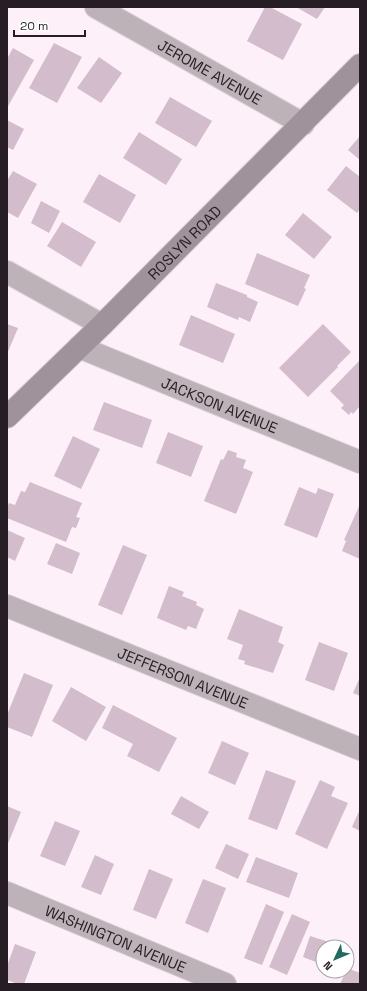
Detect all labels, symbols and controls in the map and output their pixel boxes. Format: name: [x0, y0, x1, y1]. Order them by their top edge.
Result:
scale bar: [14, 12, 85, 38]
text: 20 m: [20, 18, 48, 34]
street label: JEROME AVENUE: [155, 34, 266, 108]
street label: ROSLYN ROAD: [143, 201, 225, 283]
street label: JACKSON AVENUE: [159, 372, 281, 437]
street label: JEFFERSON AVENUE: [115, 642, 251, 712]
street label: WASHINGTON AVENUE: [42, 901, 189, 976]
north arrow: [315, 939, 355, 979]
text: N: [320, 958, 335, 973]

